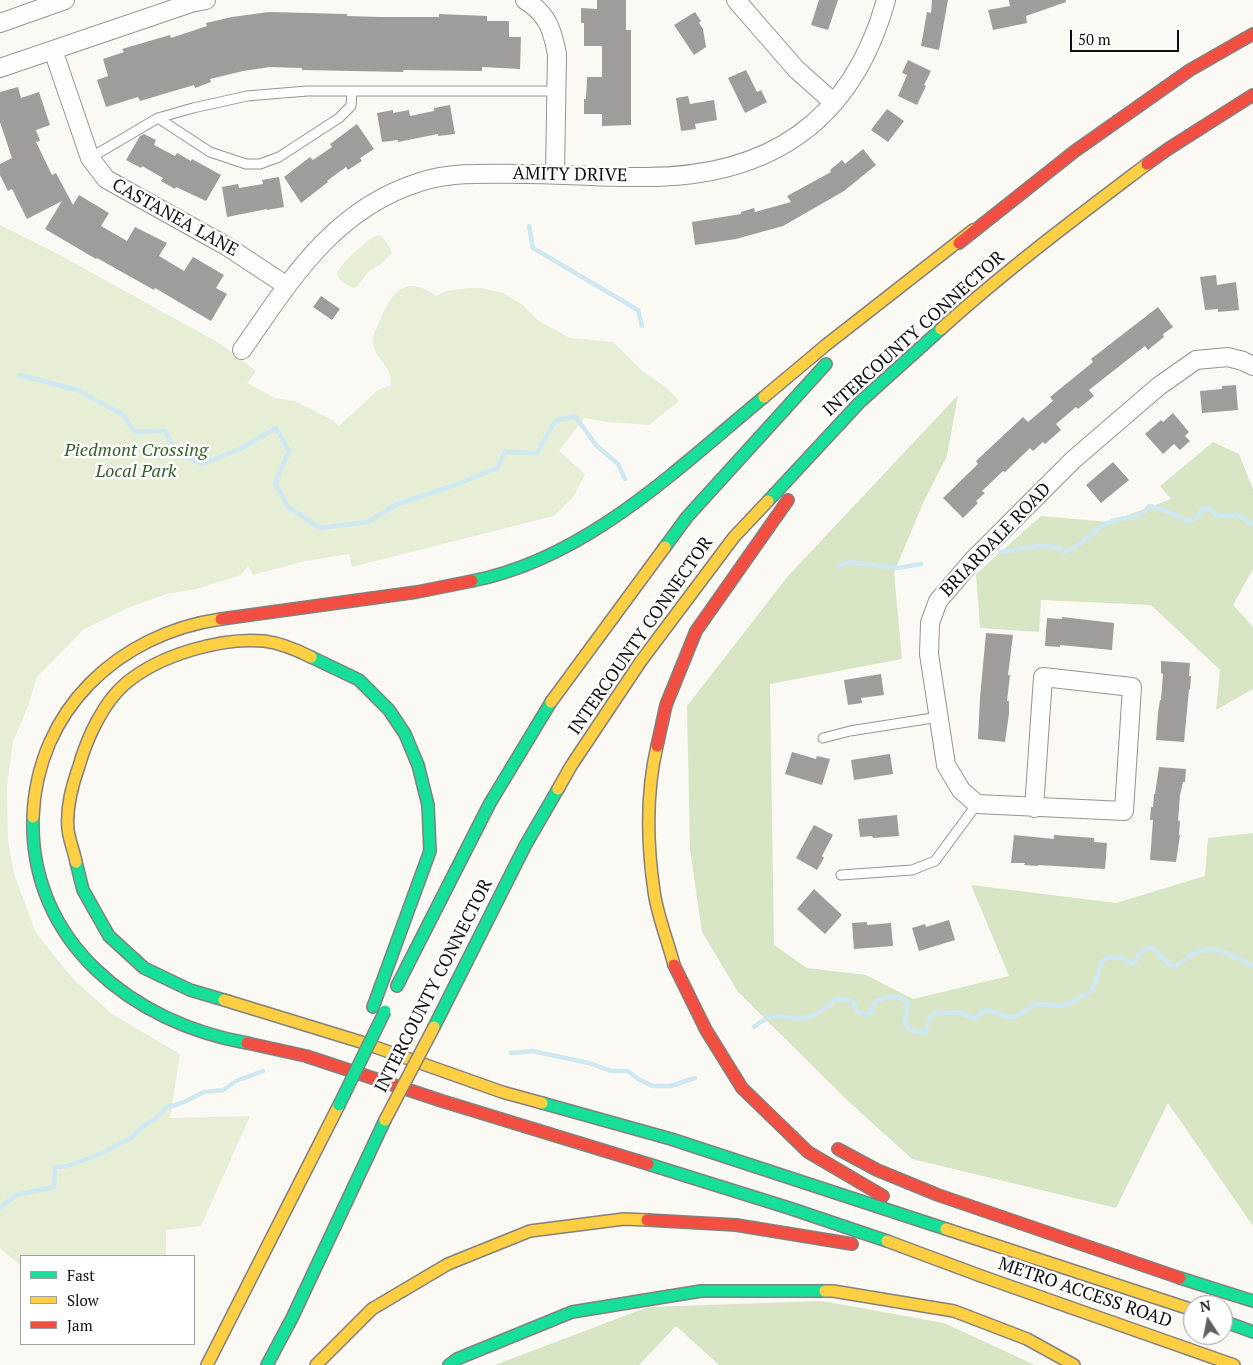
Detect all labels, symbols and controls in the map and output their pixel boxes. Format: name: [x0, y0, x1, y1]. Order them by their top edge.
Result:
scale bar: [1073, 20, 1182, 52]
text: 50 m: [1078, 29, 1111, 49]
street label: AMITY DRIVE: [512, 163, 628, 187]
street label: CASTANEA LANE: [108, 174, 242, 262]
street label: INTERCOUNTY CONNECTOR: [819, 247, 1009, 421]
park label: Piedmont Crossing Local Park: [64, 440, 208, 482]
street label: BRIARDALE ROAD: [936, 479, 1056, 601]
street label: INTERCOUNTY CONNECTOR: [564, 533, 718, 739]
street label: INTERCOUNTY CONNECTOR: [371, 876, 497, 1096]
street label: METRO ACCESS ROAD: [995, 1253, 1175, 1333]
legend: [20, 1255, 195, 1345]
text: Fast: [67, 1265, 95, 1285]
text: Slow: [67, 1290, 99, 1310]
north arrow: [1183, 1295, 1233, 1345]
text: N: [1198, 1295, 1212, 1316]
text: Jam: [67, 1315, 93, 1335]

